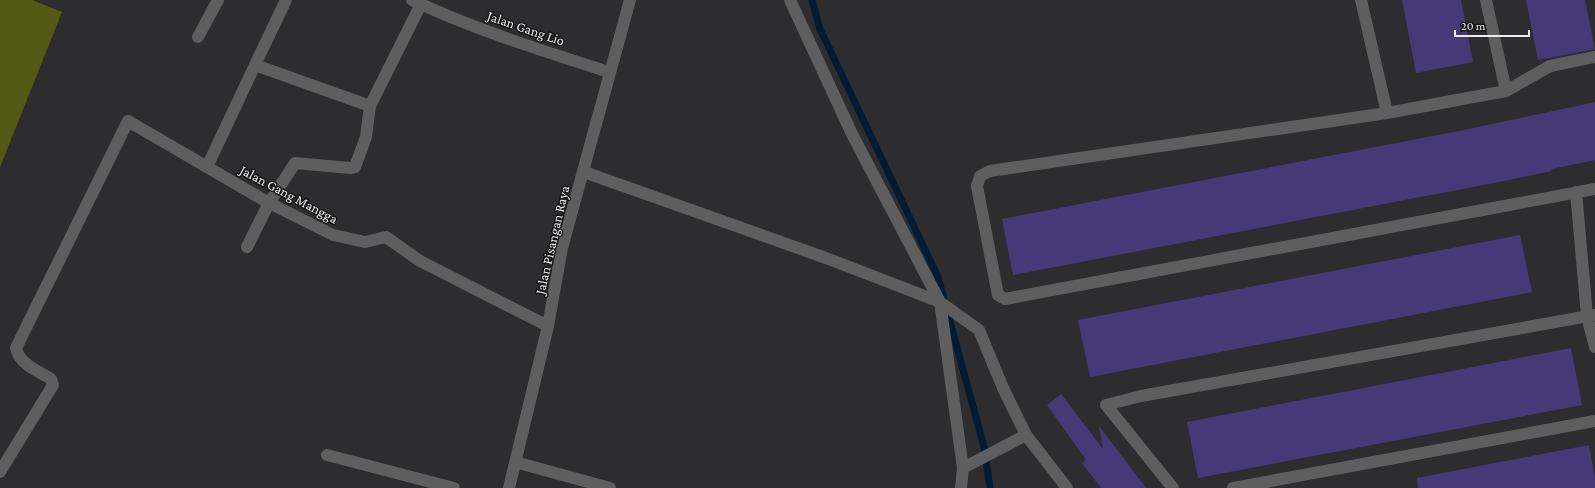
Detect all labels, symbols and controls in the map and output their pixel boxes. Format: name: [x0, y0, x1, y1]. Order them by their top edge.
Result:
street label: Jalan Gang Lio: [483, 7, 567, 49]
scale bar: [1455, 12, 1529, 38]
text: 20 m: [1461, 19, 1486, 33]
street label: Jalan Gang Mangga: [235, 160, 341, 227]
street label: Jalan Pisangan Raya: [531, 183, 572, 298]

